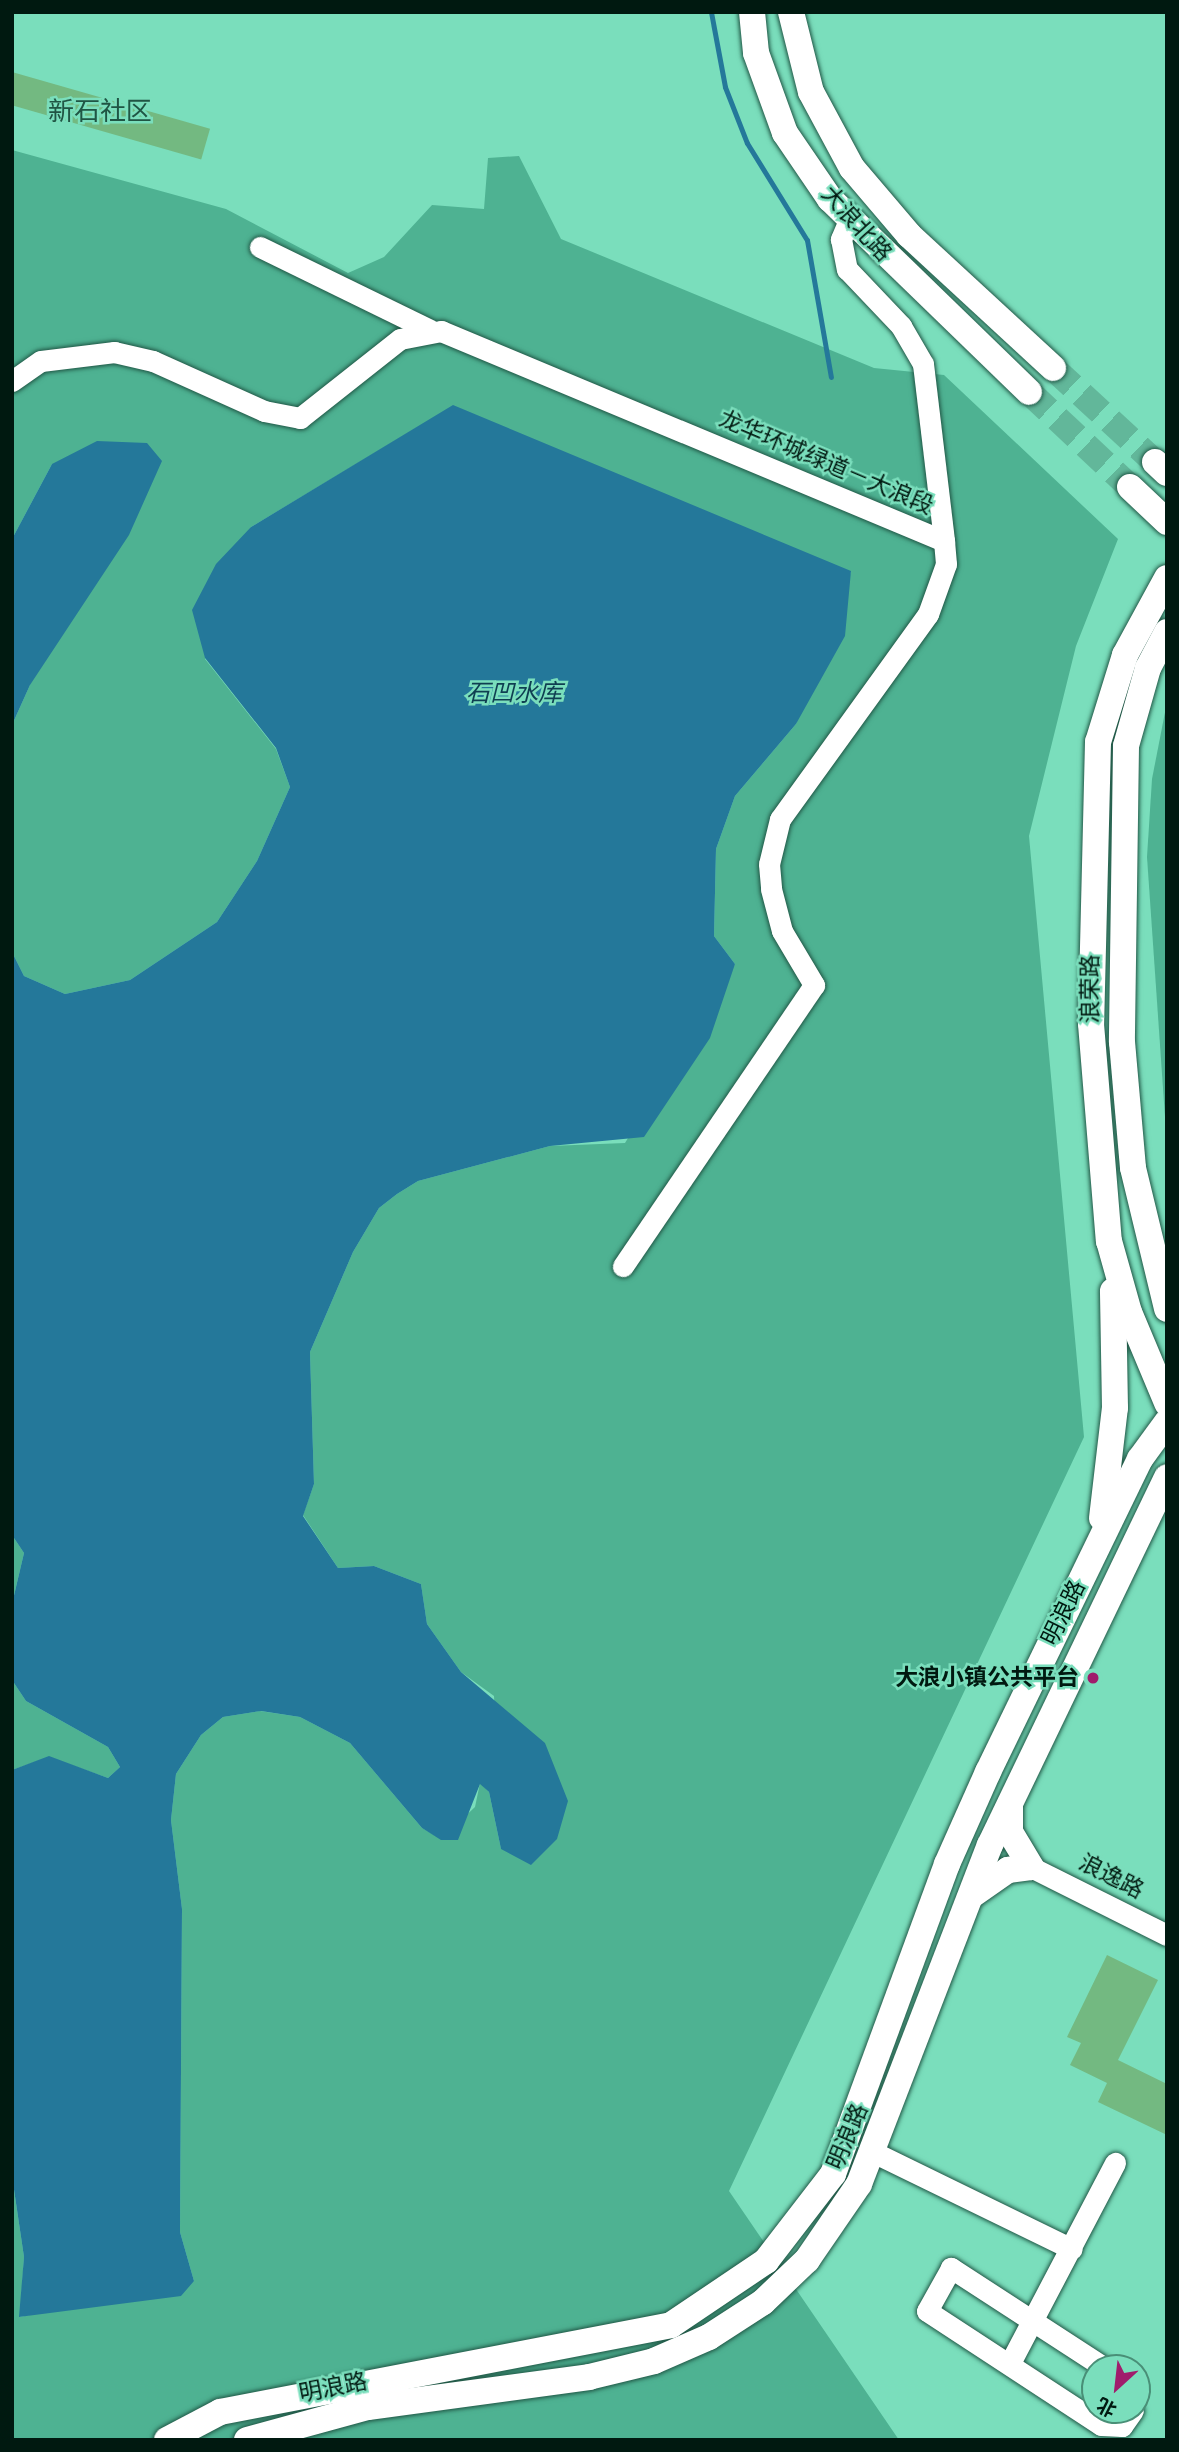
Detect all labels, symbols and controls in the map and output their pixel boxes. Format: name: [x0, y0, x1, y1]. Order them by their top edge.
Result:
district label: 新石社区: [48, 97, 152, 129]
street label: 大浪北路: [815, 181, 897, 267]
street label: 龙华环城绿道－大浪段: [715, 405, 937, 521]
water label: 石凹水库: [466, 680, 562, 708]
street label: 浪荣路: [1077, 955, 1105, 1023]
street label: 明浪路: [1036, 1576, 1092, 1650]
place label: 大浪小镇公共平台: [895, 1664, 1079, 1692]
marker: 大浪小镇公共平台: [1085, 1670, 1101, 1686]
street label: 浪逸路: [1074, 1849, 1148, 1905]
street label: 明浪路: [822, 2100, 874, 2174]
north arrow: [1081, 2354, 1151, 2424]
street label: 明浪路: [297, 2368, 369, 2408]
text: 北: [1093, 2392, 1121, 2421]

